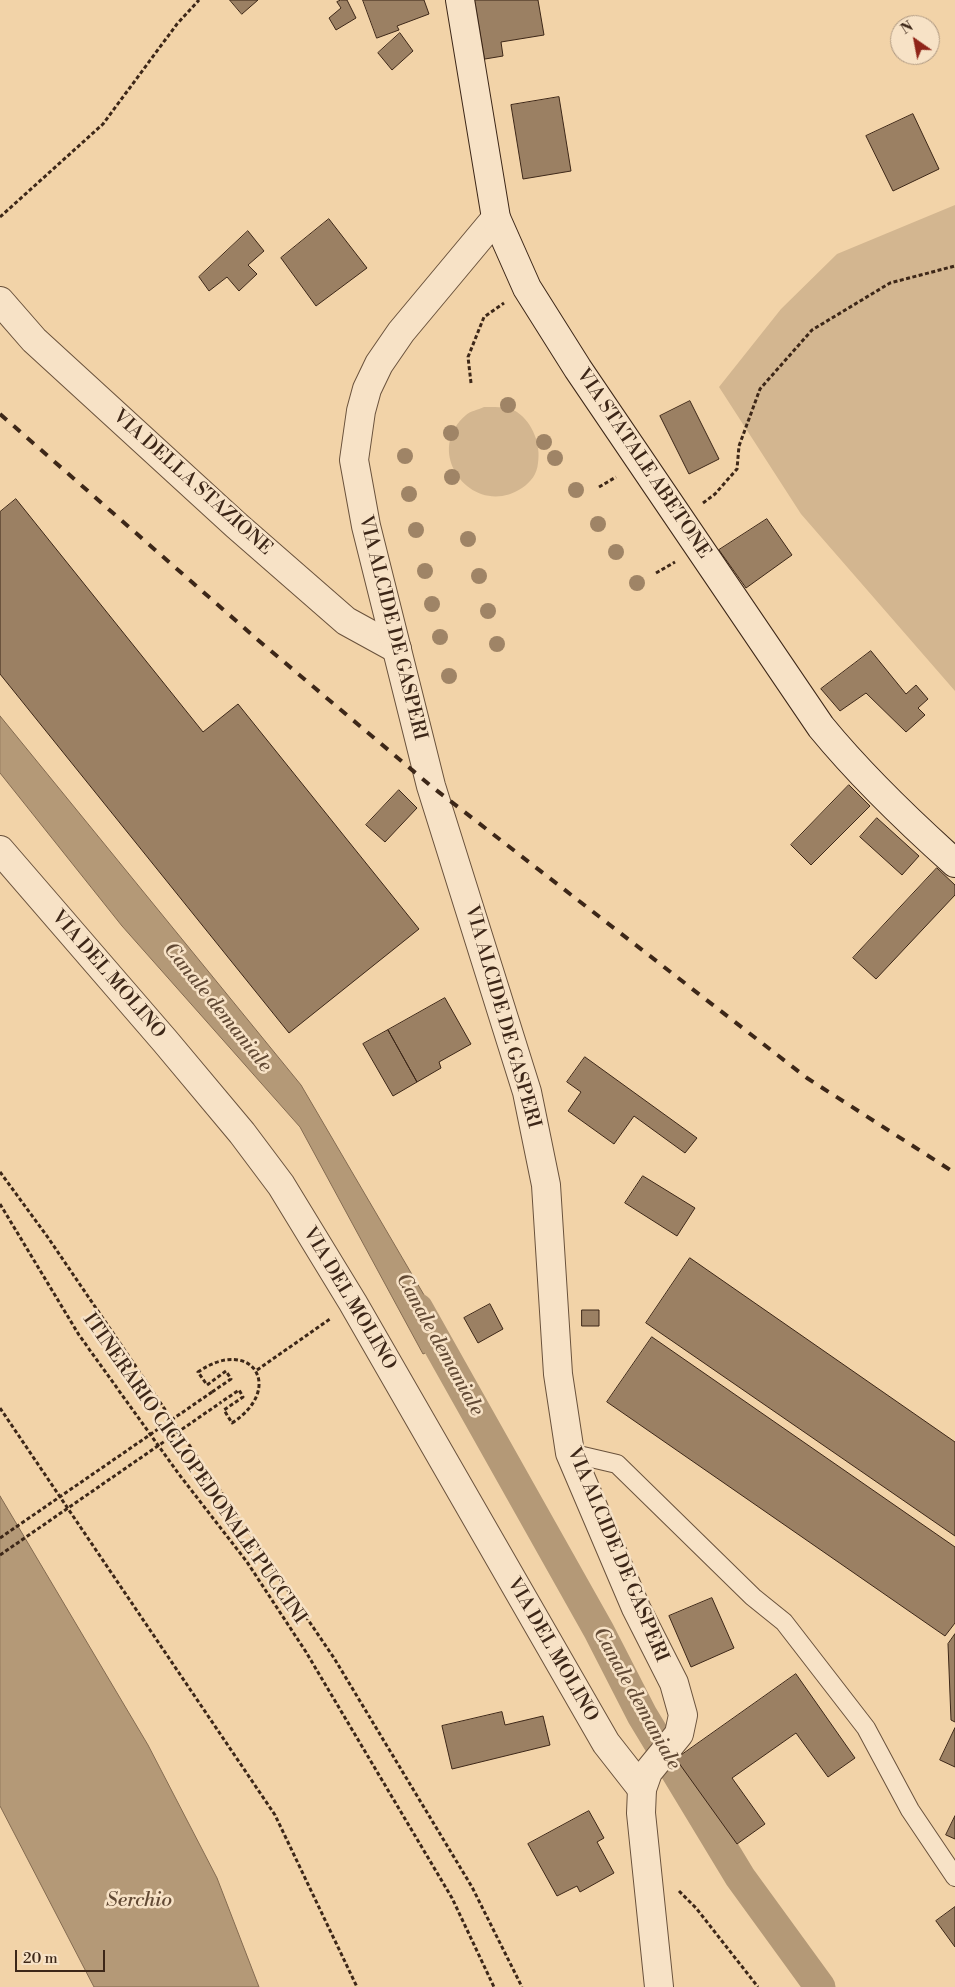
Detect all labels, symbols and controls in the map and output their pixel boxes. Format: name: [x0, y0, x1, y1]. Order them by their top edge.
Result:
north arrow: [890, 15, 940, 65]
text: N: [898, 18, 917, 39]
street label: VIA STATALE ABETONE: [571, 365, 715, 563]
street label: VIA DELLA STAZIONE: [108, 405, 276, 561]
street label: VIA ALCIDE DE GASPERI: [353, 513, 431, 743]
street label: VIA ALCIDE DE GASPERI: [459, 903, 545, 1131]
street label: VIA DEL MOLINO: [46, 906, 170, 1044]
water label: Canale demaniale: [158, 939, 276, 1077]
street label: VIA DEL MOLINO: [297, 1224, 401, 1374]
water label: Canale demaniale: [390, 1270, 488, 1420]
street label: ITINERARIO CICLOPEDONALE PUCCINI: [77, 1309, 311, 1629]
street label: VIA ALCIDE DE GASPERI: [561, 1444, 673, 1666]
street label: VIA DEL MOLINO: [502, 1574, 602, 1726]
water label: Canale demaniale: [587, 1624, 685, 1774]
water label: Serchio: [106, 1889, 172, 1913]
scale bar: [18, 1940, 108, 1972]
text: 20 m: [23, 1949, 58, 1968]

